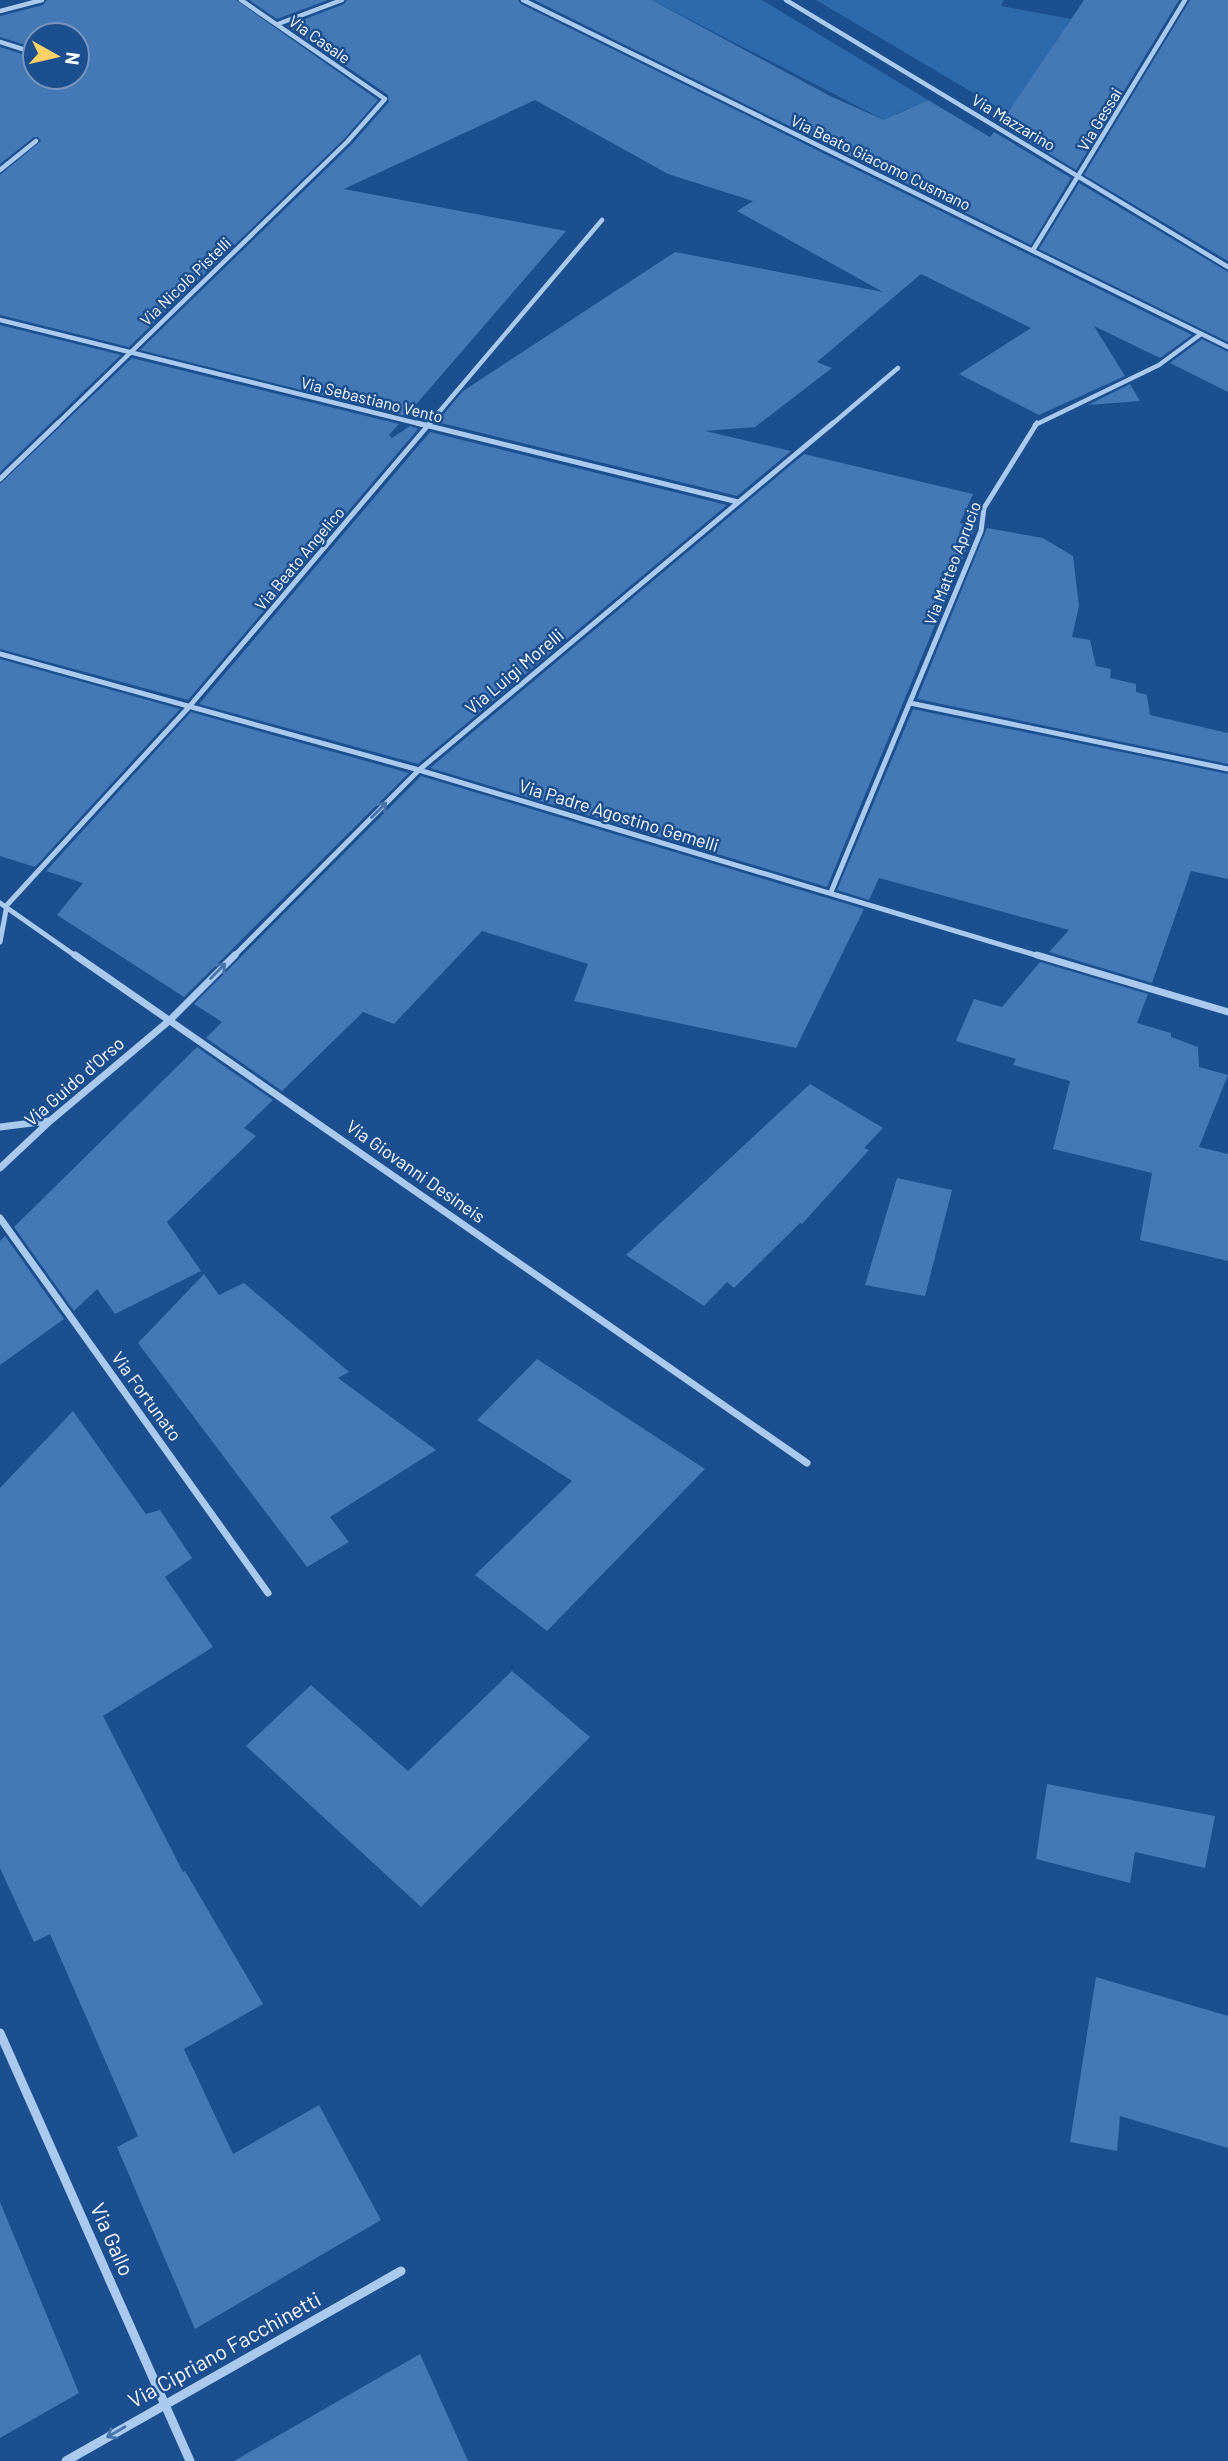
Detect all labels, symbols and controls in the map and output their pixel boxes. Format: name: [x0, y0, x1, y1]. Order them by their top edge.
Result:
street label: Via Casale: [286, 11, 354, 67]
north arrow: [21, 21, 91, 91]
text: N: [61, 51, 86, 66]
street label: Via Gessai: [1073, 84, 1125, 154]
street label: Via Mazzarino: [969, 90, 1059, 154]
street label: Via Beato Giacomo Cusmano: [788, 110, 974, 214]
street label: Via Nicolò Pistelli: [136, 233, 234, 329]
street label: Via Sebastiano Vento: [299, 372, 445, 426]
street label: Via Matteo Aprucio: [920, 499, 984, 627]
street label: Via Beato Angelico: [250, 502, 348, 614]
street label: Via Luigi Morelli: [460, 623, 568, 719]
street label: Via Padre Agostino Gemelli: [516, 774, 722, 856]
one-way arrow: [370, 802, 387, 819]
one-way arrow: [210, 963, 227, 980]
street label: Via Guido d'Orso: [20, 1032, 128, 1130]
street label: Via Giovanni Desineis: [342, 1115, 490, 1227]
street label: Via Fortunato: [107, 1347, 187, 1445]
street label: Via Gallo: [86, 2199, 140, 2279]
street label: Via Cipriano Facchinetti: [123, 2286, 325, 2412]
one-way arrow: [106, 2425, 126, 2439]

